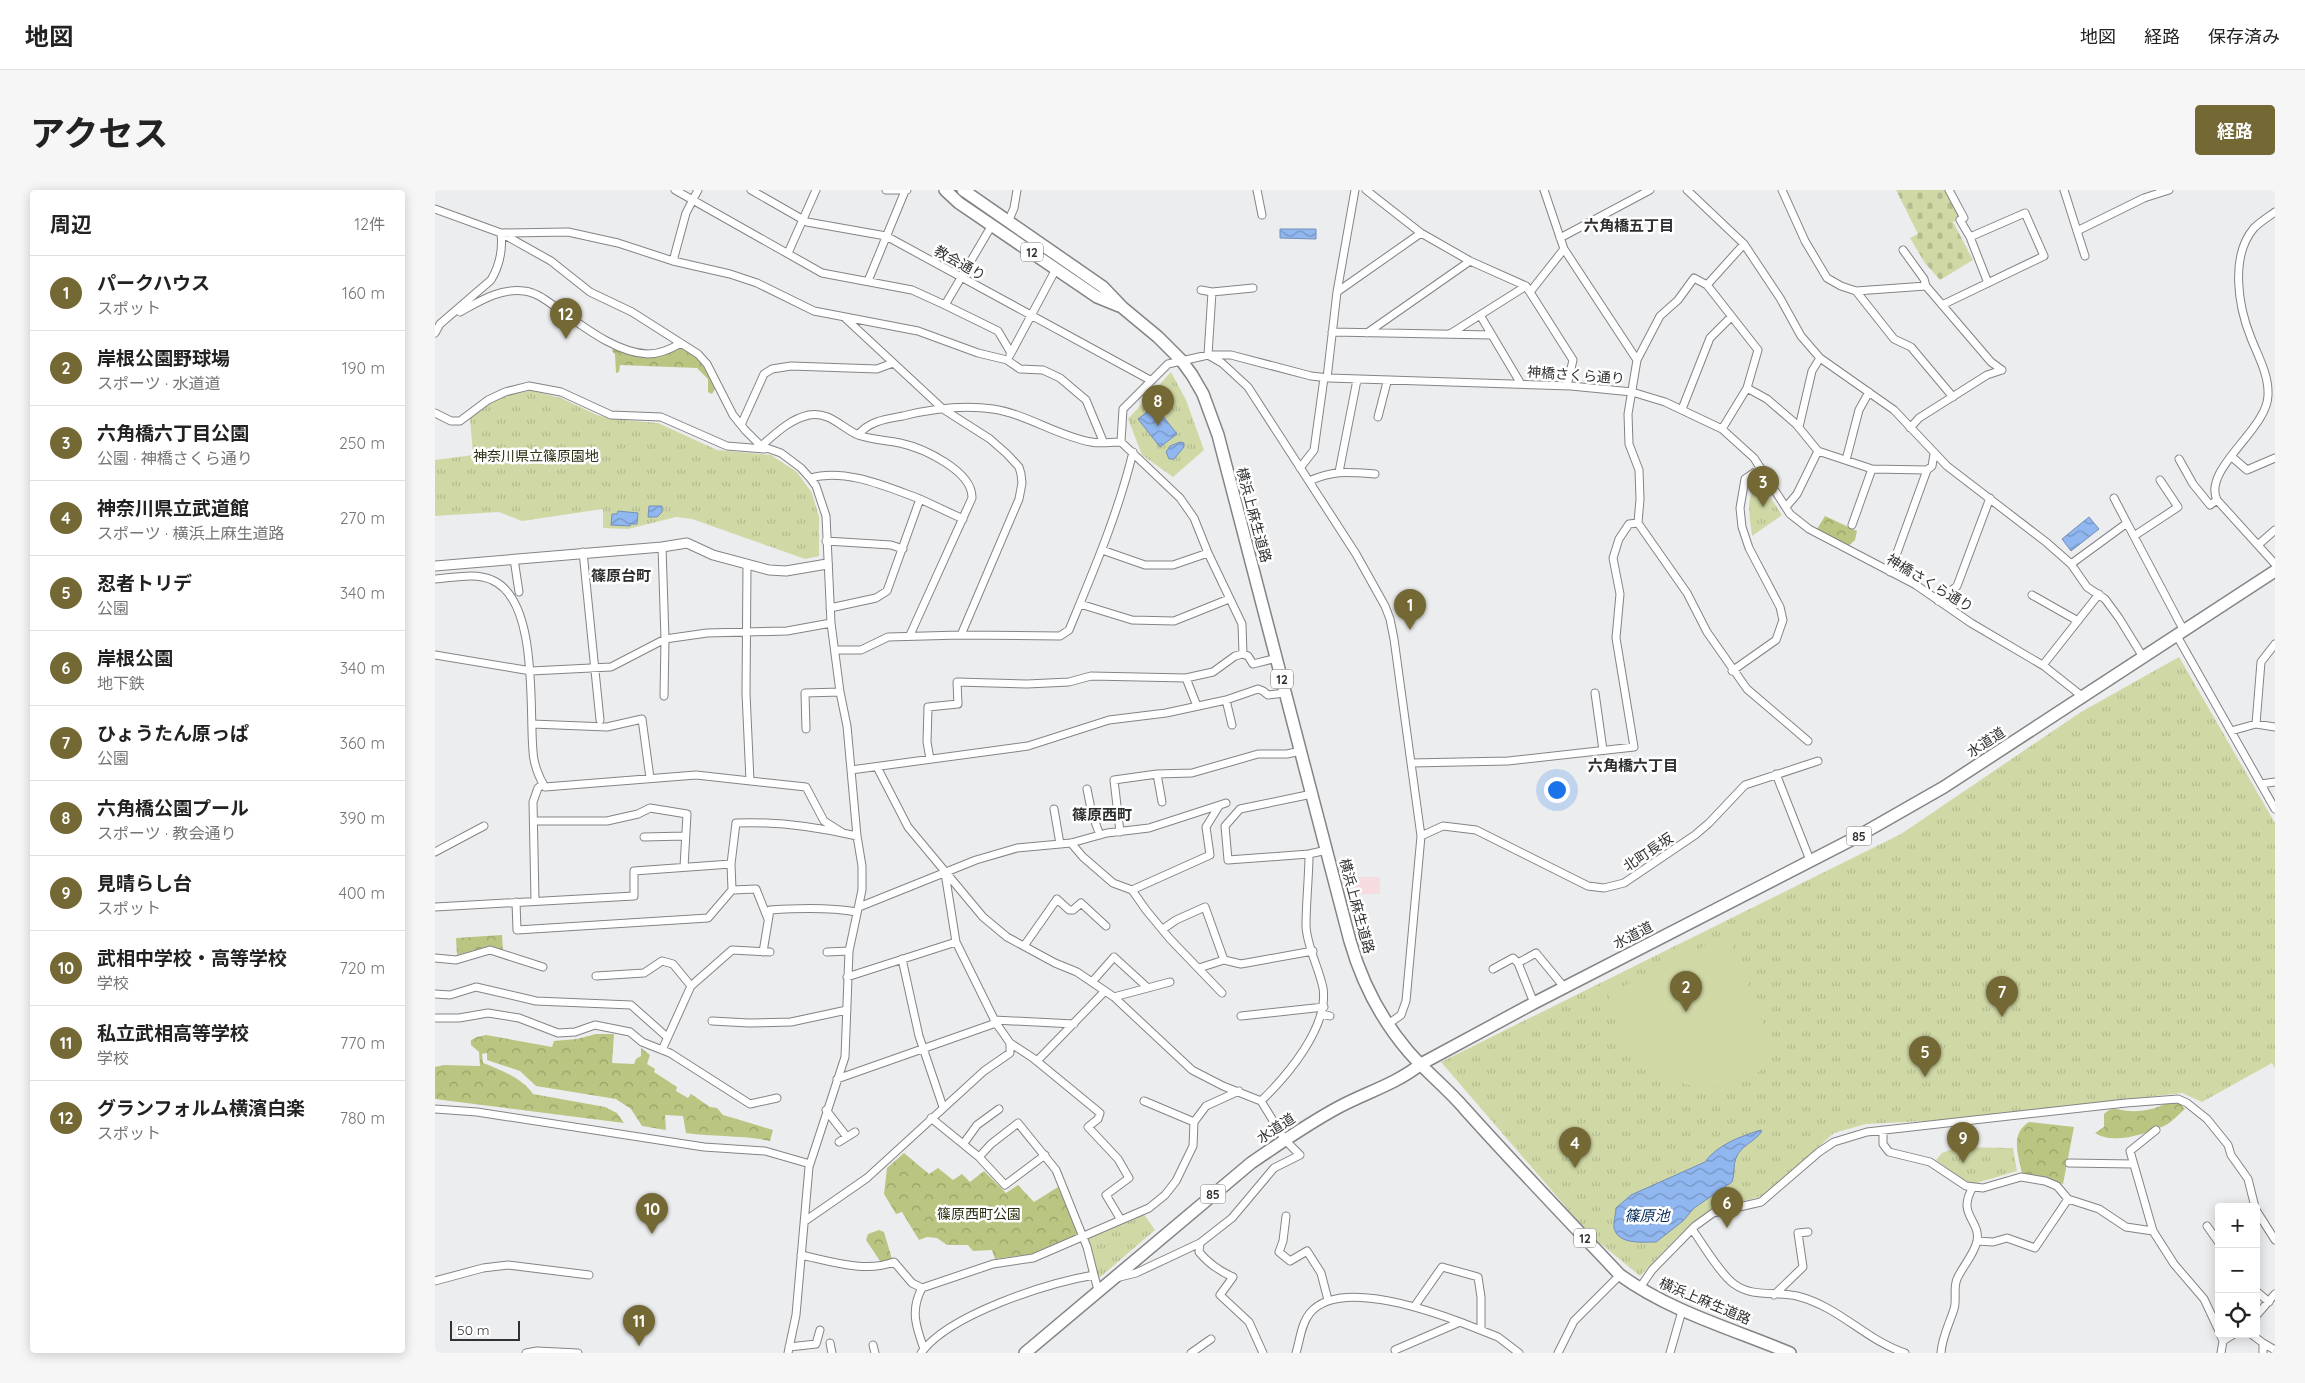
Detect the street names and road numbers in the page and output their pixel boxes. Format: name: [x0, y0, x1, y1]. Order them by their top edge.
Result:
street label: 教会通り: [931, 242, 989, 284]
road number: 12: [1021, 242, 1043, 262]
street label: 神橋さくら通り: [1526, 363, 1626, 387]
street label: 横浜上麻生道路: [1233, 465, 1275, 565]
street label: 神橋さくら通り: [1883, 550, 1977, 616]
road number: 12: [1271, 669, 1293, 688]
street label: 水道道: [1963, 723, 2009, 761]
road number: 85: [1847, 826, 1871, 846]
street label: 北町長坂: [1620, 829, 1676, 875]
street label: 横浜上麻生道路: [1336, 856, 1378, 956]
street label: 水道道: [1610, 917, 1656, 953]
street label: 水道道: [1253, 1109, 1299, 1147]
road number: 85: [1201, 1184, 1225, 1204]
road number: 12: [1574, 1228, 1596, 1248]
street label: 横浜上麻生道路: [1656, 1274, 1754, 1328]

